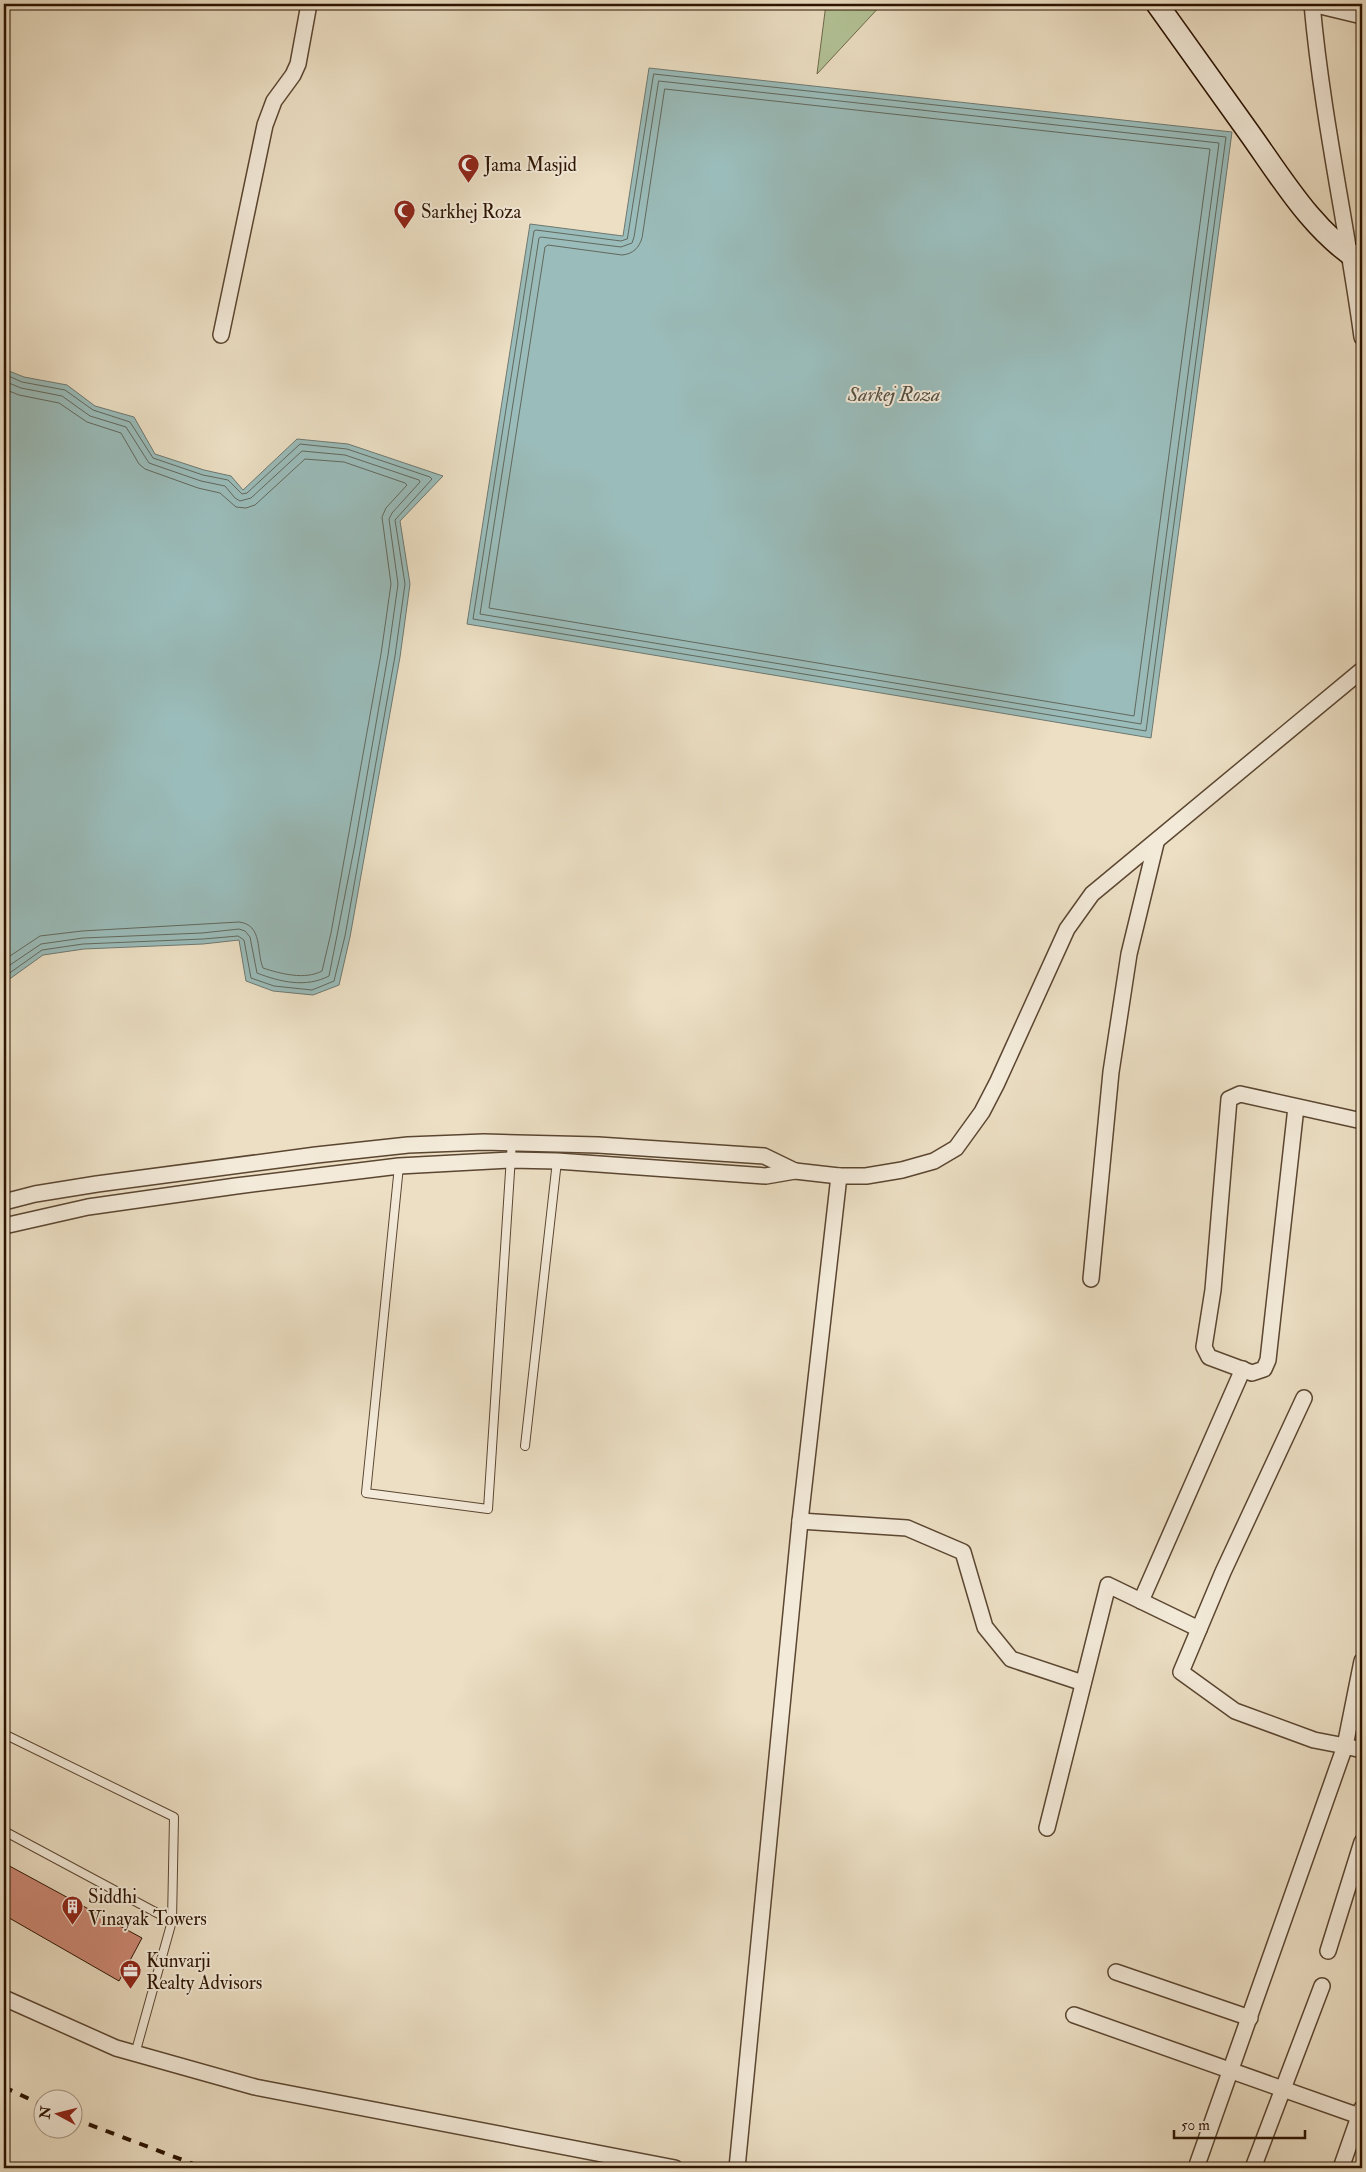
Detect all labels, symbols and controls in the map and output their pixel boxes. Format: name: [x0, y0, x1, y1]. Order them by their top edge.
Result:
mosque icon: Jama Masjid: [456, 152, 480, 183]
place label: Jama Masjid: [483, 153, 578, 177]
mosque icon: Sarkhej Roza: [393, 199, 417, 230]
place label: Sarkhej Roza: [421, 200, 521, 224]
water label: Sarkej Roza: [847, 382, 940, 407]
place label: Siddhi Vinayak Towers: [88, 1885, 207, 1931]
building icon: Siddhi Vinayak Towers: [60, 1895, 84, 1926]
place label: Kunvarji Realty Advisors: [146, 1949, 262, 1995]
office icon: Kunvarji Realty Advisors: [118, 1959, 142, 1990]
north arrow: [32, 2090, 82, 2140]
text: N: [36, 2105, 55, 2121]
scale bar: [1174, 2107, 1305, 2139]
text: 50 m: [1181, 2116, 1210, 2135]

